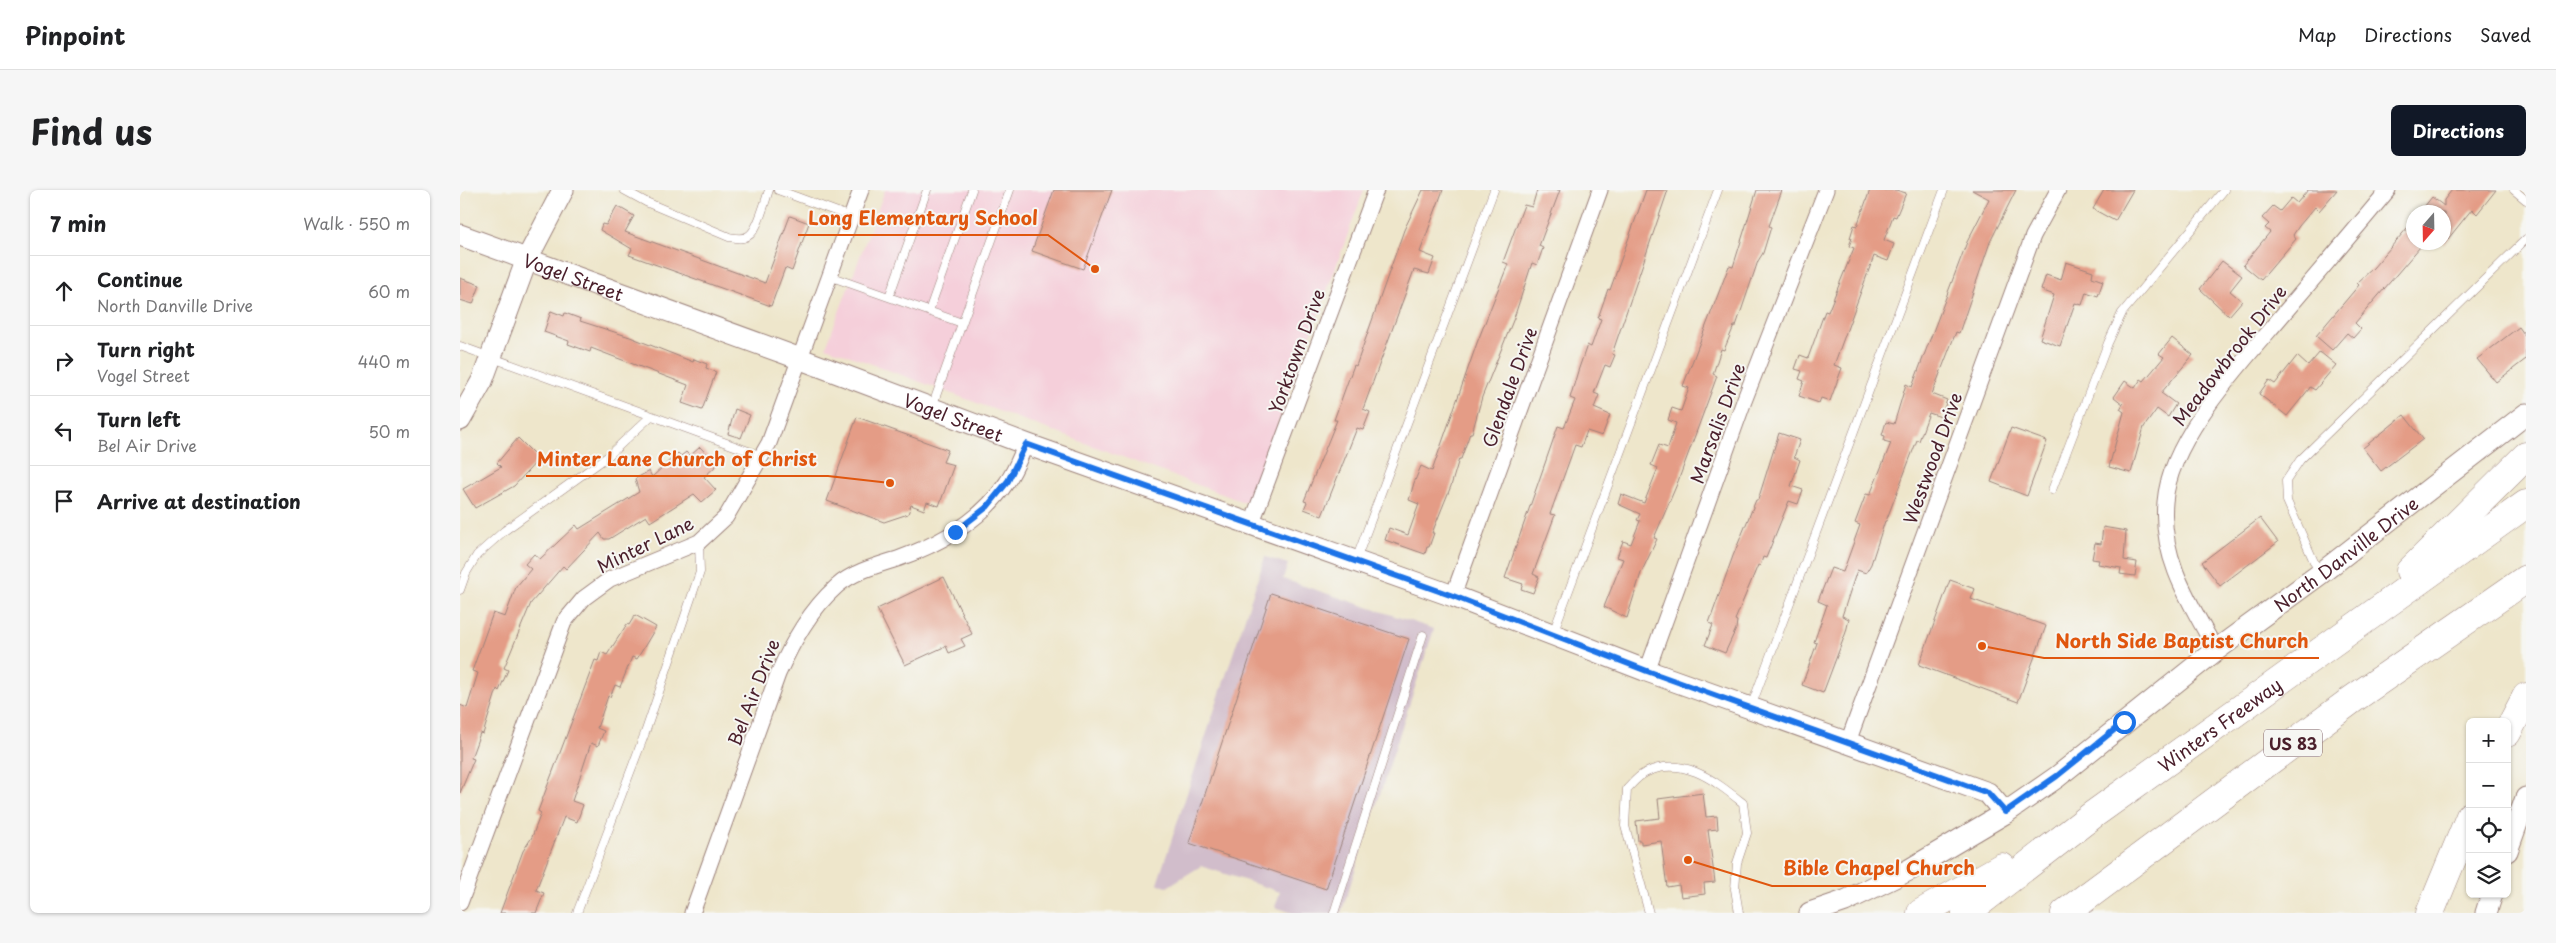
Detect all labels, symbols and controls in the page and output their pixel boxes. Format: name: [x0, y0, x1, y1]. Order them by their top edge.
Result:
text: Pinpoint: [25, 17, 126, 53]
text: Map: [2298, 21, 2336, 48]
text: Directions: [2364, 21, 2452, 48]
text: Saved: [2480, 21, 2531, 48]
text: Find us: [30, 104, 152, 157]
button: Directions: [2391, 105, 2526, 156]
callout: Long Elementary School: [798, 201, 1048, 235]
text: Long Elementary School: [808, 203, 1038, 231]
north arrow: [2406, 205, 2451, 250]
text: 7 min: [50, 207, 106, 239]
text: Walk · 550 m: [303, 211, 410, 235]
street label: Vogel Street: [520, 246, 627, 307]
text: Continue: [97, 265, 183, 293]
icon: ahead: [50, 277, 78, 305]
text: 60 m: [368, 279, 410, 303]
street label: Meadowbrook Drive: [2165, 279, 2293, 431]
street label: Yorktown Drive: [1261, 285, 1331, 417]
text: North Danville Drive: [97, 293, 253, 317]
street label: Glendale Drive: [1475, 323, 1543, 451]
text: Turn right: [97, 335, 195, 363]
icon: right: [50, 347, 78, 375]
text: 440 m: [358, 349, 410, 373]
street label: Marsalis Drive: [1683, 359, 1751, 487]
text: Vogel Street: [97, 363, 190, 387]
street label: Vogel Street: [900, 386, 1007, 448]
street label: Westwood Drive: [1896, 388, 1968, 528]
text: Turn left: [97, 405, 181, 433]
icon: left: [50, 417, 78, 445]
text: 50 m: [369, 419, 410, 443]
text: Bel Air Drive: [97, 433, 197, 457]
callout: Minter Lane Church of Christ: [526, 442, 828, 476]
text: Minter Lane Church of Christ: [537, 444, 817, 472]
icon: arrive: [50, 487, 78, 515]
text: Arrive at destination: [97, 487, 301, 515]
street label: North Danville Drive: [2267, 489, 2423, 617]
street label: Minter Lane: [592, 509, 698, 579]
route end: [944, 521, 967, 544]
callout: North Side Baptist Church: [2044, 624, 2319, 658]
text: North Side Baptist Church: [2055, 626, 2309, 654]
street label: Bel Air Drive: [720, 634, 786, 749]
street label: Winters Freeway: [2152, 670, 2287, 778]
route start: [2113, 711, 2136, 734]
map controls: [2466, 718, 2511, 898]
button: +: [2466, 718, 2511, 763]
road number: US 83: [2264, 730, 2322, 756]
button: −: [2466, 763, 2511, 808]
button: locate: [2466, 808, 2511, 853]
callout: Bible Chapel Church: [1772, 852, 1986, 886]
text: Bible Chapel Church: [1783, 853, 1975, 881]
button: layers: [2466, 853, 2511, 898]

